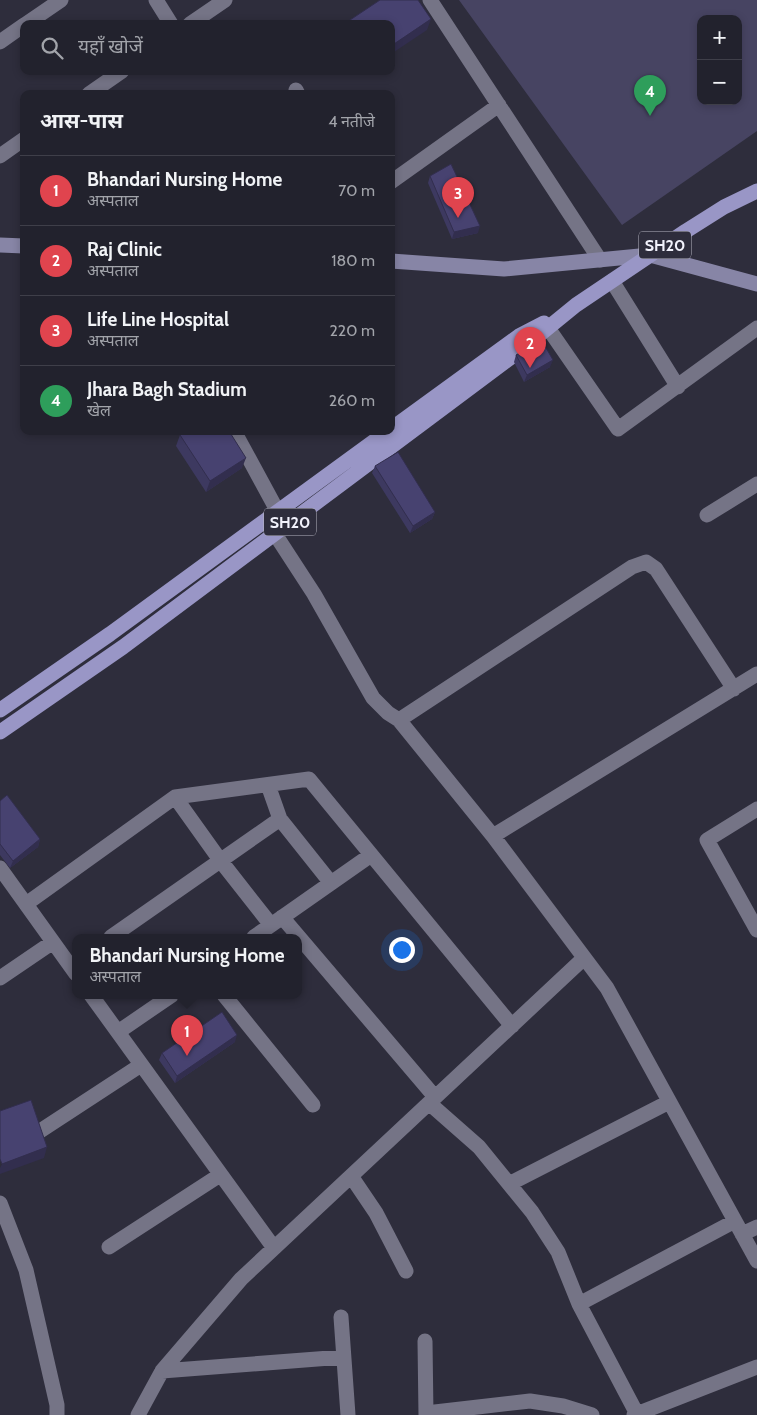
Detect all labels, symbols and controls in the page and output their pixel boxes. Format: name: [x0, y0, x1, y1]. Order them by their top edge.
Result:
map controls: [697, 15, 742, 105]
button: +: [697, 15, 742, 60]
search box: [20, 20, 395, 75]
icon: search: [38, 34, 66, 62]
text: यहाँ खोजें: [78, 35, 143, 58]
button: −: [697, 60, 742, 105]
pin: 4: [634, 75, 666, 116]
text: आस-पास: [40, 108, 123, 133]
text: 4 नतीजे: [328, 112, 375, 131]
text: Bhandari Nursing Home: [87, 168, 282, 191]
pin: 3: [442, 177, 474, 218]
text: 1: [53, 181, 59, 200]
text: 70 m: [338, 181, 375, 200]
text: अस्पताल: [87, 191, 139, 210]
road number: SH20: [639, 232, 691, 258]
text: Raj Clinic: [87, 238, 162, 261]
text: 2: [52, 251, 60, 270]
text: 180 m: [331, 251, 375, 270]
text: अस्पताल: [87, 261, 139, 280]
text: Life Line Hospital: [87, 308, 229, 331]
text: 3: [52, 321, 60, 340]
text: 220 m: [329, 321, 375, 340]
pin: 2: [514, 327, 546, 368]
text: अस्पताल: [87, 331, 139, 350]
text: Jhara Bagh Stadium: [87, 378, 247, 401]
text: 4: [51, 391, 61, 410]
text: 260 m: [329, 391, 375, 410]
text: खेल: [87, 401, 111, 420]
road number: SH20: [264, 508, 316, 536]
popup: [72, 934, 302, 999]
your location: [389, 937, 415, 963]
text: Bhandari Nursing Home: [89, 944, 285, 967]
text: अस्पताल: [89, 967, 141, 986]
pin: 1: [171, 1015, 203, 1056]

